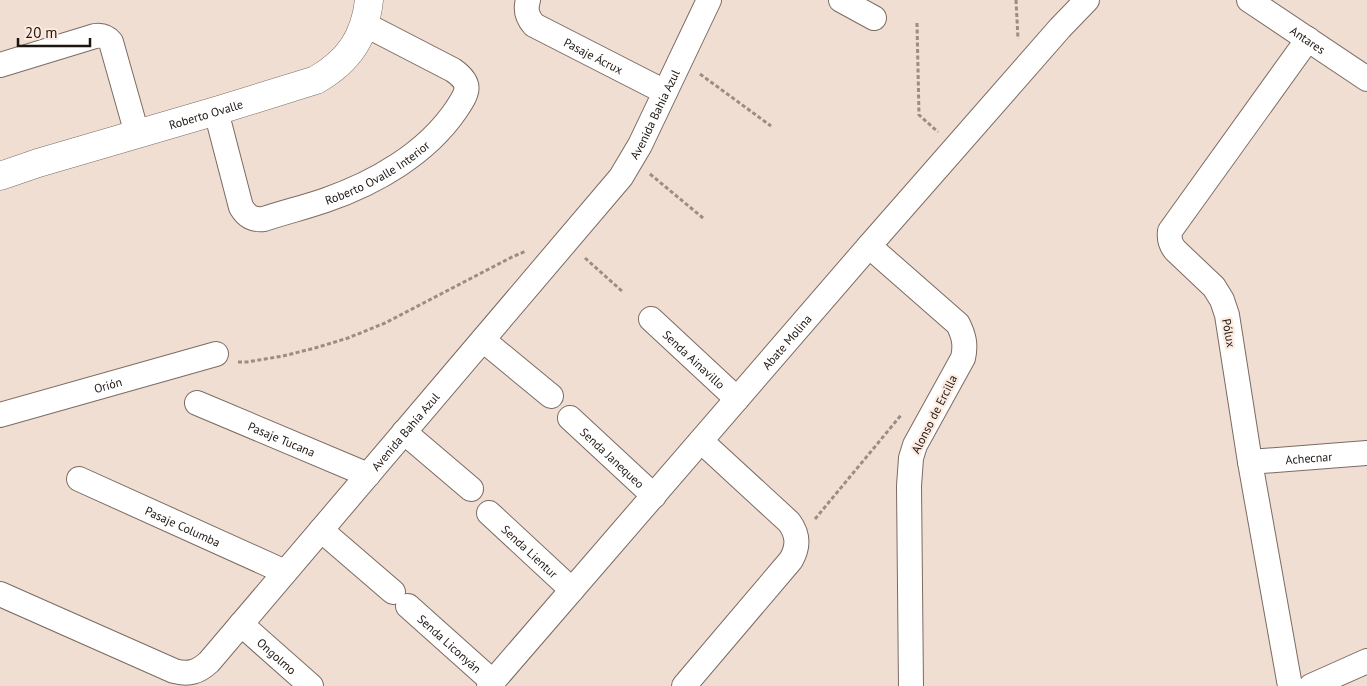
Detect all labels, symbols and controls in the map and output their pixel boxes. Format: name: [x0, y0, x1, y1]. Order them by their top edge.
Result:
scale bar: [18, 15, 90, 47]
street label: Antares: [1288, 22, 1328, 57]
text: 20 m: [25, 23, 58, 42]
street label: Pasaje Ácrux: [561, 34, 626, 77]
street label: Avenida Bahía Azul: [626, 67, 683, 161]
street label: Roberto Ovalle: [167, 96, 245, 132]
street label: Roberto Ovalle Interior: [323, 137, 432, 207]
street label: Abate Molina: [759, 311, 814, 372]
street label: Pólux: [1219, 317, 1239, 349]
street label: Senda Ainavillo: [660, 327, 728, 392]
street label: Alonso de Ercilla: [908, 372, 960, 456]
street label: Orión: [92, 373, 124, 396]
street label: Avenida Bahía Azul: [368, 389, 443, 473]
street label: Pasaje Tucana: [246, 418, 318, 459]
street label: Senda Janequeo: [577, 424, 648, 491]
street label: Achecnar: [1285, 448, 1333, 467]
street label: Pasaje Columba: [143, 502, 223, 549]
street label: Senda Lientur: [499, 521, 561, 581]
street label: Senda Liconyán: [415, 611, 485, 676]
street label: Ongolmo: [254, 635, 300, 677]

